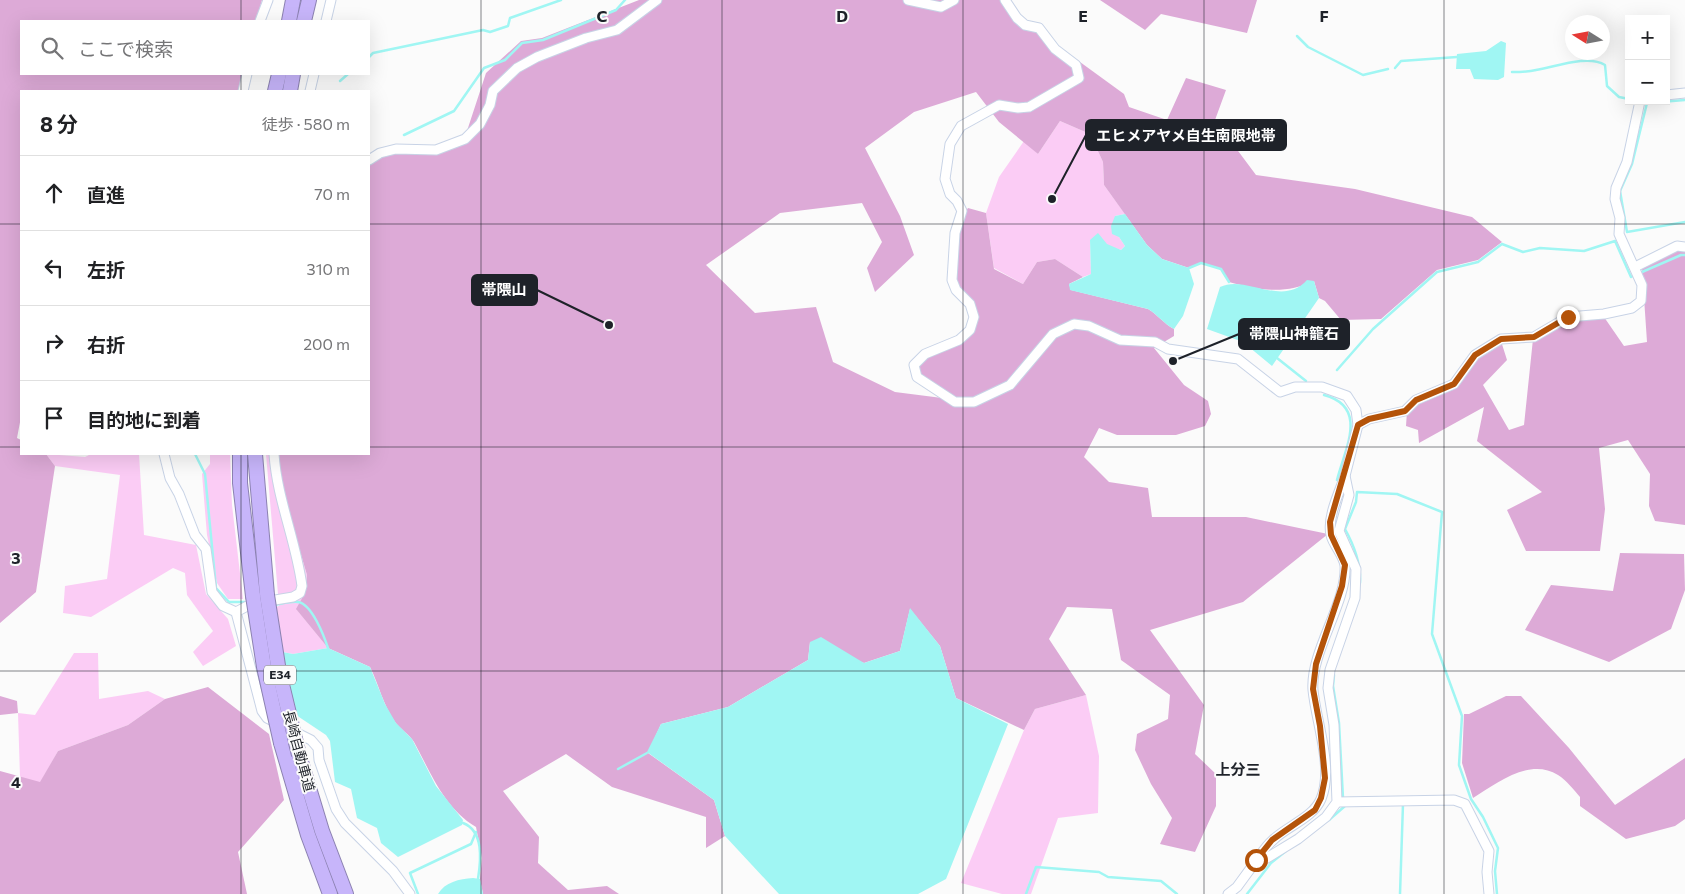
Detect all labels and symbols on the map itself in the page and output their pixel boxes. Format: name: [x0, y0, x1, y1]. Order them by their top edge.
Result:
text: C: [597, 6, 608, 25]
text: D: [836, 6, 848, 25]
text: E: [1078, 6, 1088, 25]
text: F: [1319, 6, 1329, 25]
north arrow: [1565, 15, 1610, 60]
callout: エヒメアヤメ自生南限地帯: [1086, 120, 1286, 150]
text: エヒメアヤメ自生南限地帯: [1096, 126, 1276, 144]
callout: 帯隈山: [472, 275, 537, 305]
text: 帯隈山: [481, 280, 527, 298]
route end: [1557, 306, 1580, 329]
callout: 帯隈山神籠石: [1239, 319, 1349, 349]
text: 帯隈山神籠石: [1249, 324, 1339, 342]
text: 3: [11, 548, 21, 567]
road number: E34: [264, 666, 296, 684]
street label: 長崎自動車道: [280, 708, 319, 794]
district label: 上分三: [1215, 760, 1261, 778]
text: 4: [11, 772, 21, 791]
route start: [1245, 849, 1268, 872]

